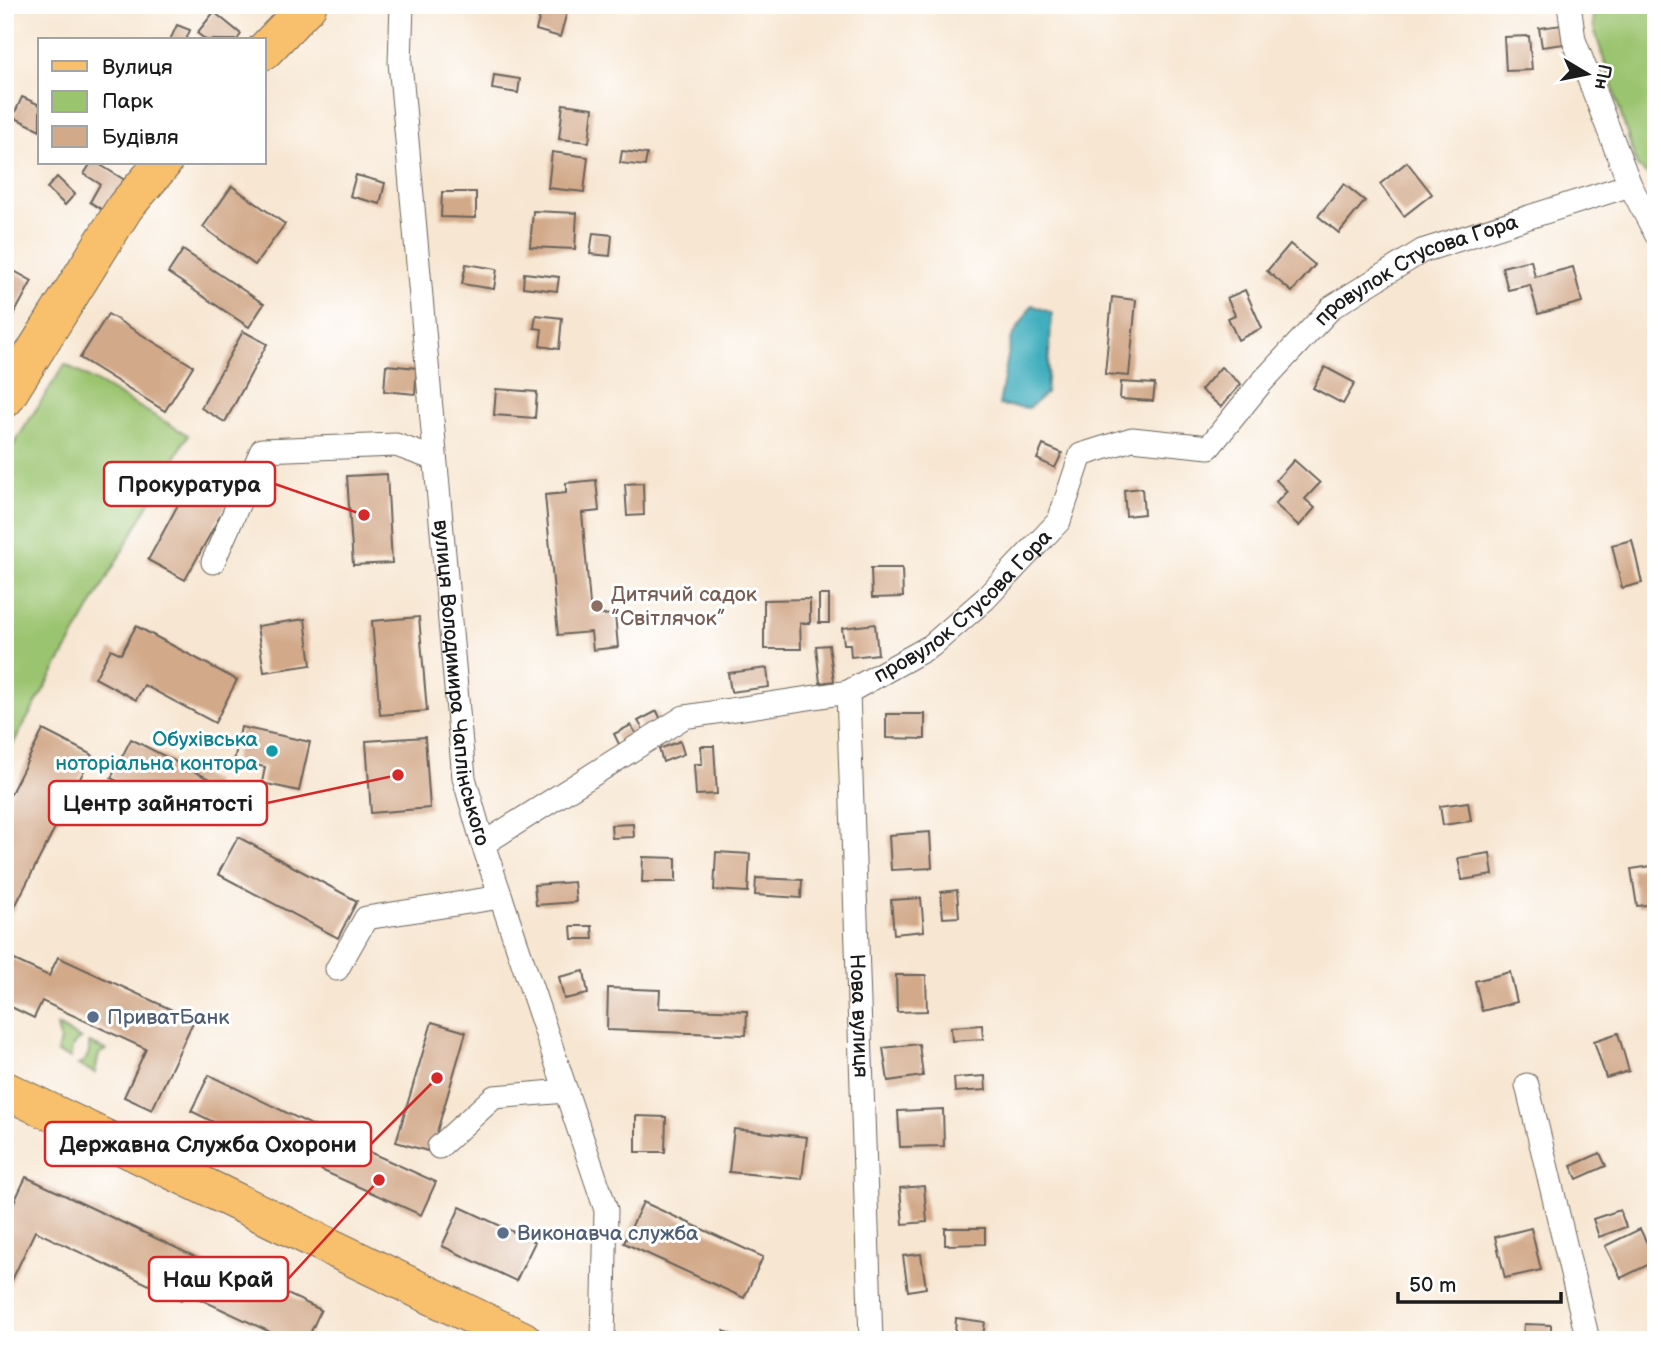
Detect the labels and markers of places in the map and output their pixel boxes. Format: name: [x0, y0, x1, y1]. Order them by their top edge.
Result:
callout: Прокуратура: [104, 462, 275, 506]
place label: Дитячий садок ”Світлячок”: [611, 582, 757, 631]
marker: Дитячий садок ”Світлячок”: [589, 598, 605, 614]
place label: Обухівська ноторіальна контора: [55, 727, 259, 776]
marker: Обухівська ноторіальна контора: [264, 743, 280, 759]
callout: Центр зайнятості: [49, 781, 267, 825]
place label: ПриватБанк: [107, 1005, 229, 1030]
marker: ПриватБанк: [85, 1009, 101, 1025]
callout: Державна Служба Охорони: [45, 1122, 371, 1166]
place label: Виконавча служба: [517, 1221, 699, 1246]
marker: Виконавча служба: [495, 1225, 511, 1241]
callout: Наш Край: [149, 1257, 288, 1301]

